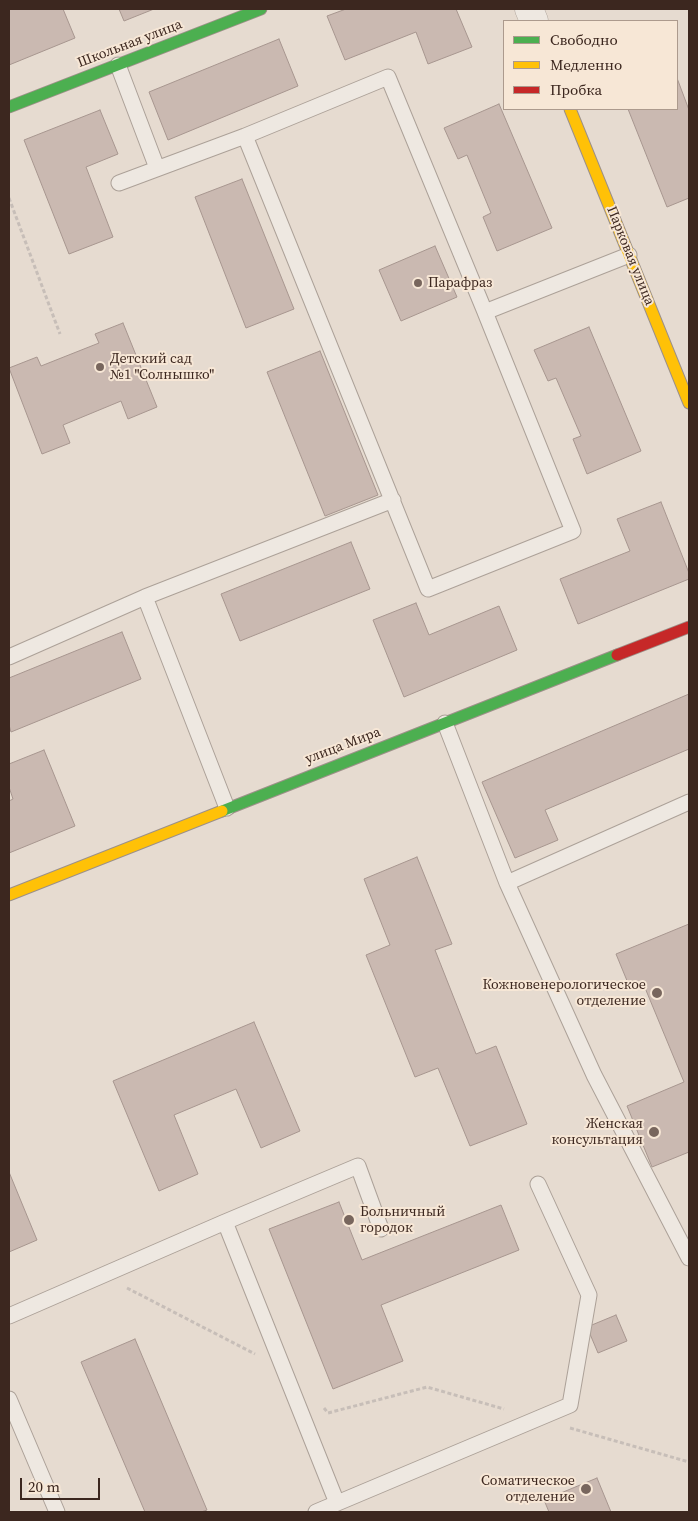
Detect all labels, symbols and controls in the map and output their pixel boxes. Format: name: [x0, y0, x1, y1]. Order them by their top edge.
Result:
street label: Школьная улица: [75, 16, 185, 72]
legend: [503, 20, 678, 110]
text: Свободно: [550, 29, 618, 50]
text: Медленно: [550, 54, 622, 75]
text: Пробка: [550, 79, 602, 100]
street label: Парковая улица: [603, 204, 657, 308]
place label: Парафраз: [428, 275, 492, 291]
marker: Парафраз: [412, 277, 424, 289]
place label: Детский сад №1 "Солнышко": [110, 351, 214, 384]
marker: Детский сад №1 "Солнышко": [94, 361, 106, 373]
street label: улица Мира: [303, 724, 383, 768]
place label: Кожновенерологическое отделение: [482, 977, 646, 1010]
marker: Кожновенерологическое отделение: [650, 986, 664, 1000]
place label: Женская консультация: [552, 1116, 643, 1148]
marker: Женская консультация: [647, 1125, 661, 1139]
place label: Больничный городок: [360, 1204, 445, 1236]
marker: Больничный городок: [342, 1213, 356, 1227]
scale bar: [22, 1468, 102, 1500]
place label: Соматическое отделение: [481, 1473, 575, 1505]
text: 20 m: [28, 1476, 60, 1497]
marker: Соматическое отделение: [579, 1482, 593, 1496]

